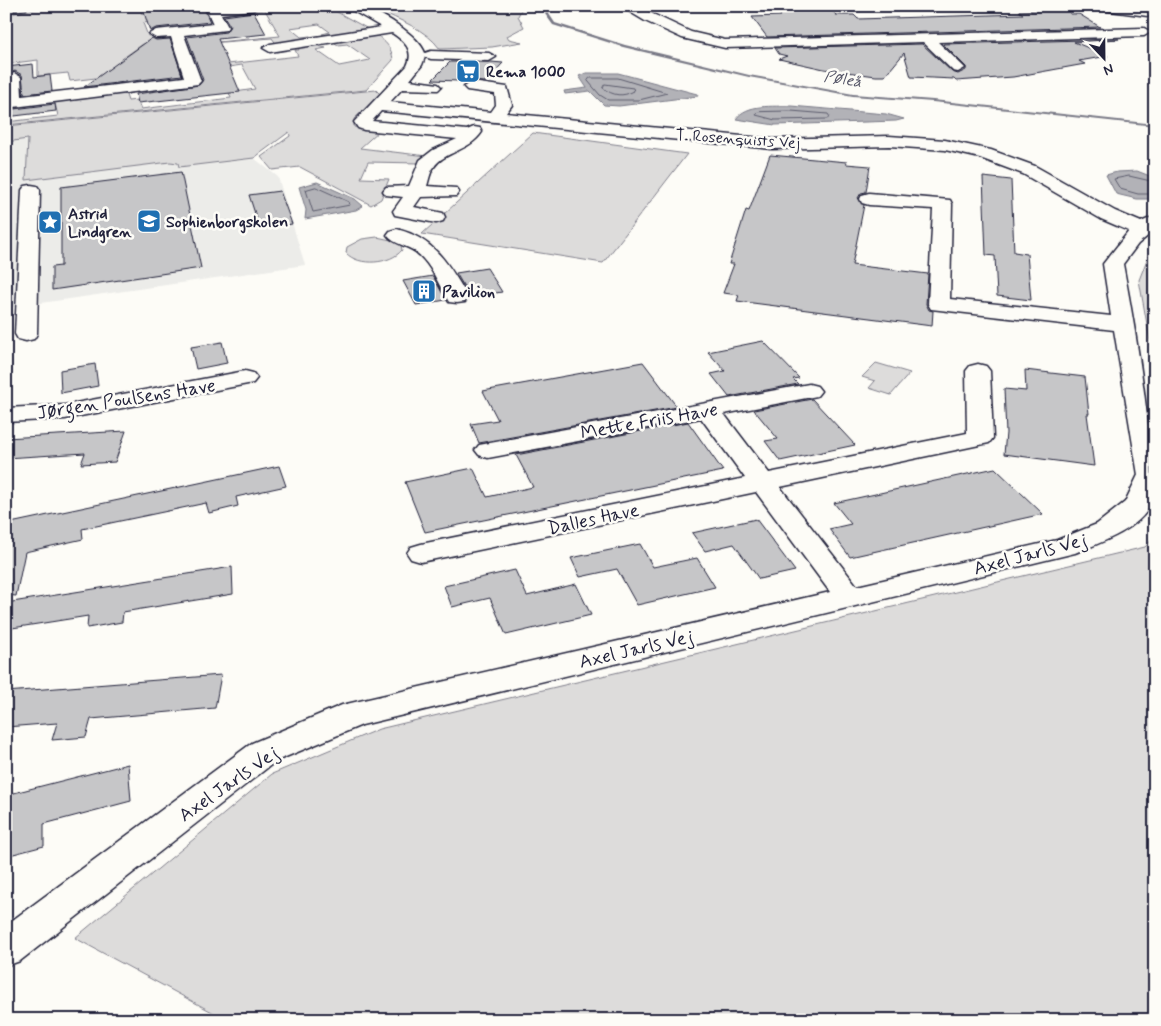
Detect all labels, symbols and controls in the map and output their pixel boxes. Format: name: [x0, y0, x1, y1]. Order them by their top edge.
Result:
north arrow: [1078, 32, 1128, 82]
supermarket icon: Rema 1000: [455, 58, 481, 84]
text: N: [1101, 59, 1116, 79]
place label: Rema 1000: [486, 62, 566, 83]
water label: Pøleå: [822, 66, 863, 93]
street label: T. Rosenquists Vej: [675, 125, 801, 154]
place label: Astrid Lindgren: [68, 204, 132, 244]
school or university icon: Sophienborgskolen: [136, 208, 162, 234]
place icon: Astrid Lindgren: [37, 209, 63, 235]
place label: Sophienborgskolen: [166, 212, 288, 234]
building icon: Pavilion: [411, 278, 437, 304]
place label: Pavilion: [442, 282, 495, 303]
street label: Jørgen Poulsens Have: [35, 373, 218, 429]
street label: Mette Friis Have: [579, 397, 720, 446]
street label: Dalles Have: [545, 498, 641, 541]
street label: Axel Jarls Vej: [971, 527, 1090, 583]
street label: Axel Jarls Vej: [577, 624, 696, 676]
street label: Axel Jarls Vej: [174, 741, 284, 829]

